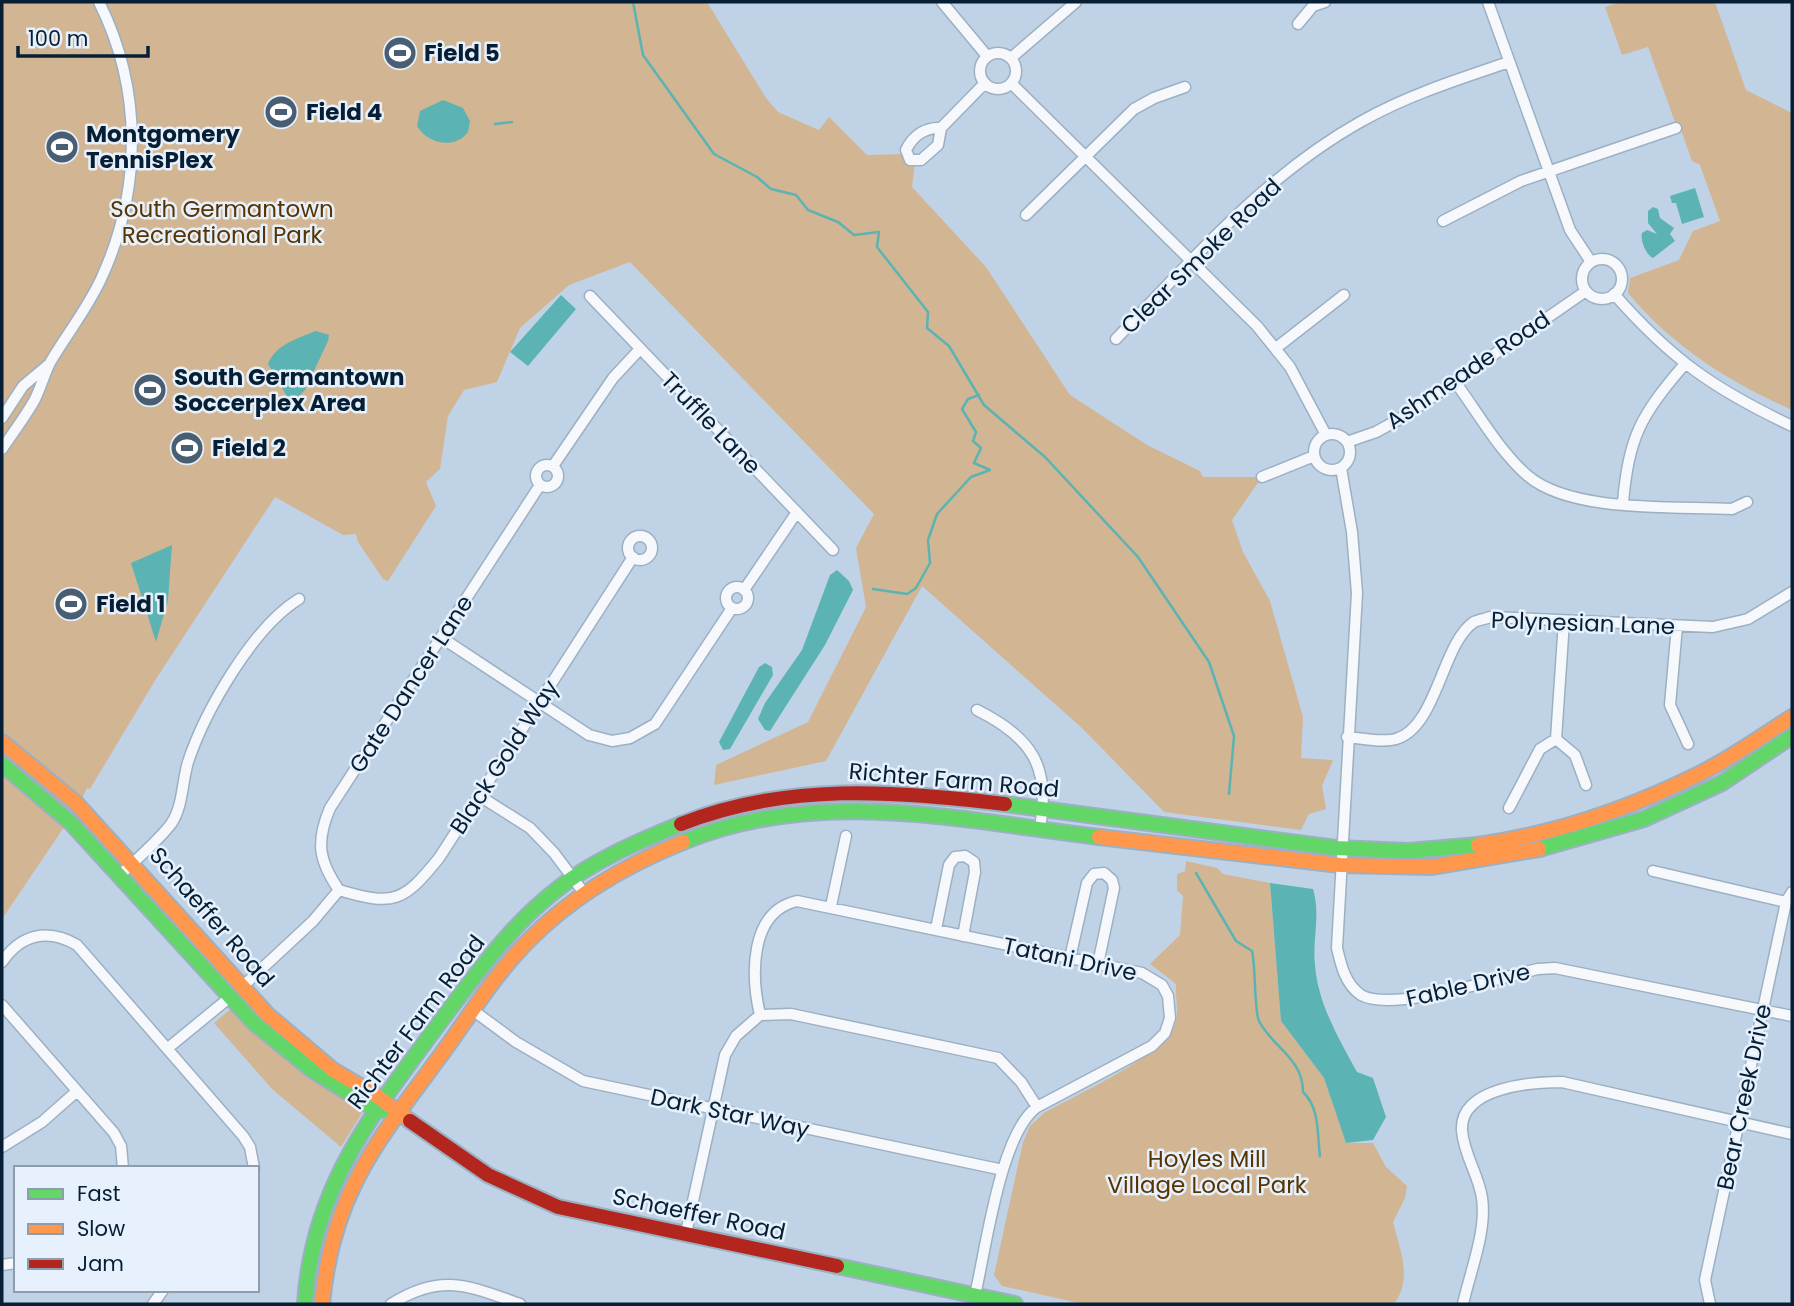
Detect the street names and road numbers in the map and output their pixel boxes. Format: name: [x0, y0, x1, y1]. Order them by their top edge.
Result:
street label: Clear Smoke Road: [1114, 171, 1288, 341]
street label: Ashmeade Road: [1380, 303, 1556, 437]
street label: Truffle Lane: [654, 365, 768, 481]
street label: Gate Dancer Lane: [341, 589, 481, 779]
street label: Polynesian Lane: [1490, 604, 1676, 642]
street label: Black Gold Way: [442, 674, 566, 840]
street label: Richter Farm Road: [847, 755, 1061, 805]
street label: Schaeffer Road: [142, 840, 282, 994]
street label: Richter Farm Road: [340, 928, 492, 1116]
street label: Tatani Drive: [1000, 929, 1140, 989]
street label: Fable Drive: [1403, 955, 1533, 1015]
street label: Bear Creek Drive: [1709, 1001, 1779, 1193]
street label: Dark Star Way: [648, 1081, 812, 1145]
street label: Schaeffer Road: [610, 1180, 788, 1248]

